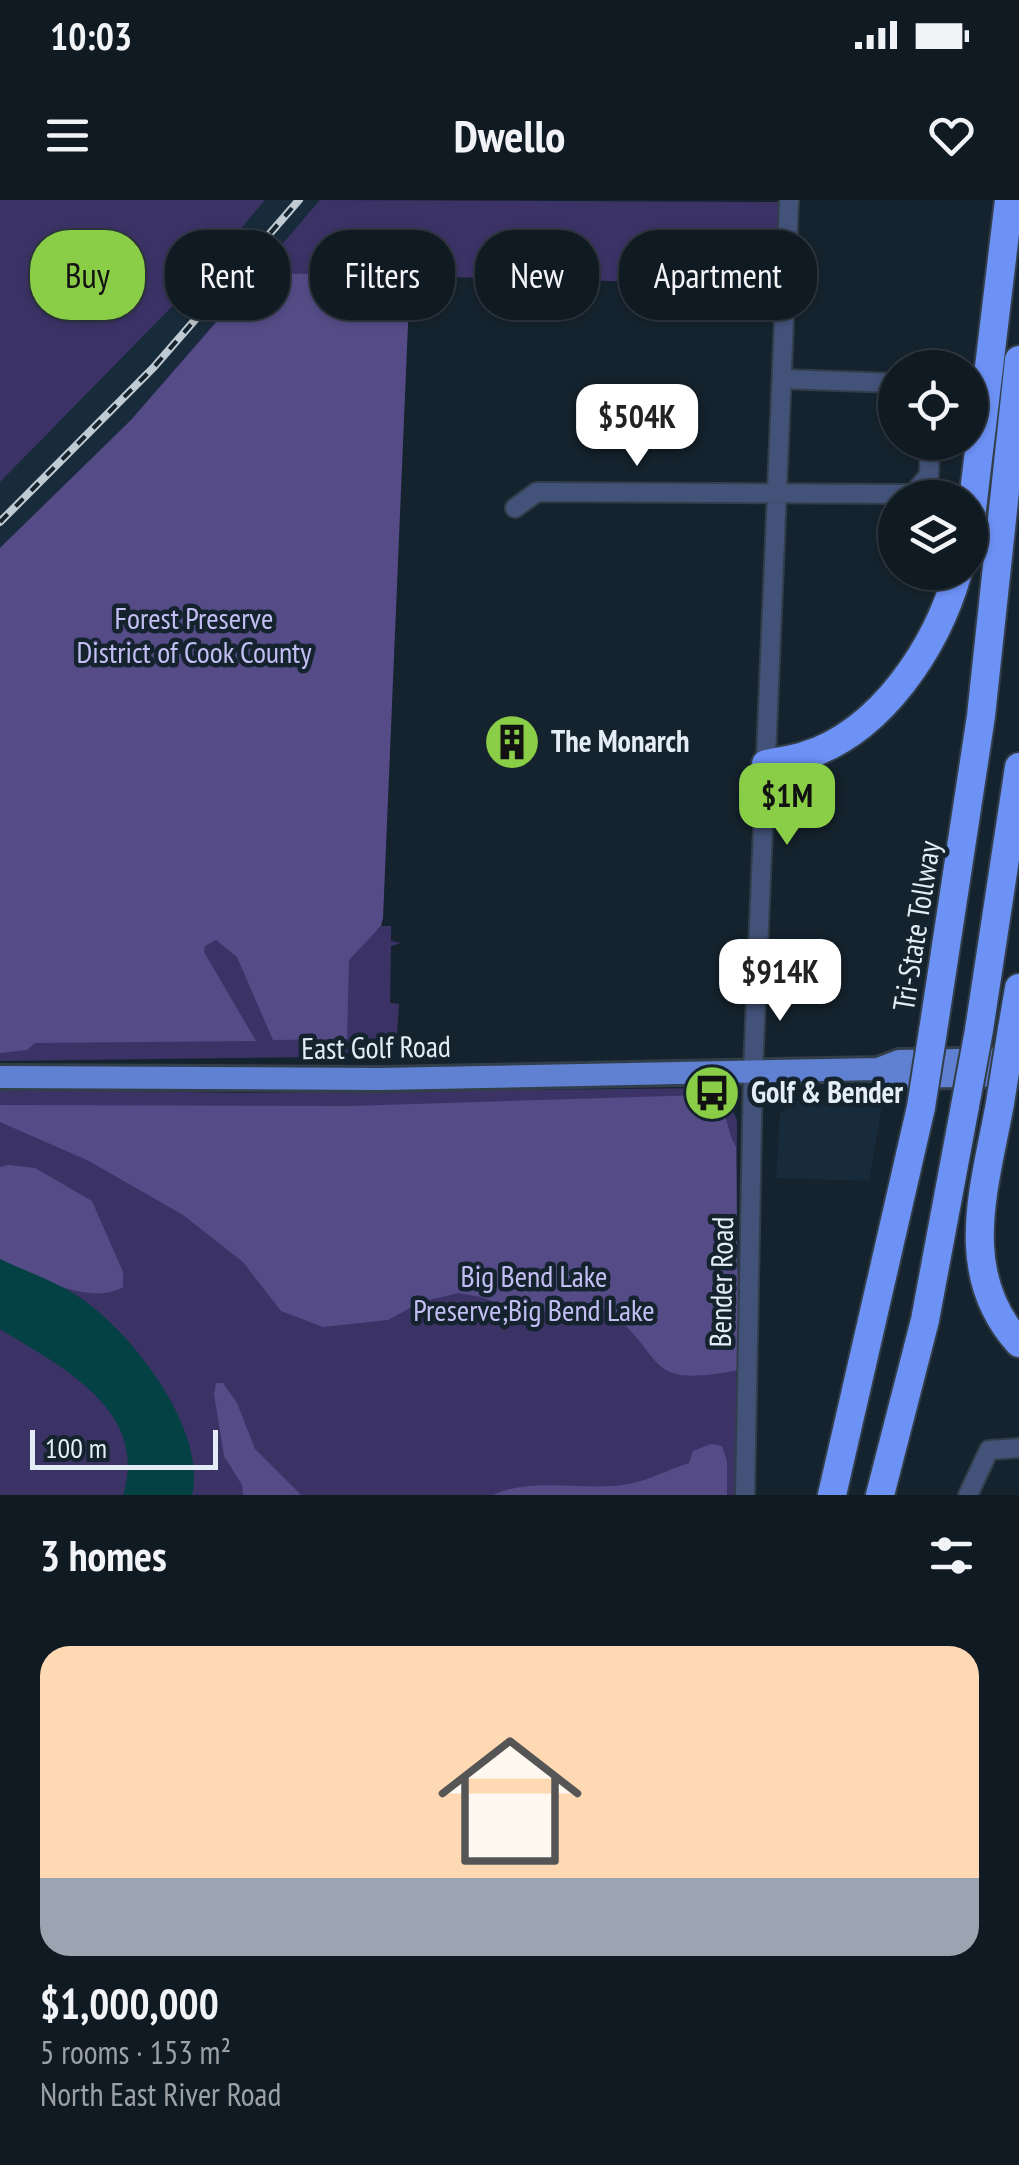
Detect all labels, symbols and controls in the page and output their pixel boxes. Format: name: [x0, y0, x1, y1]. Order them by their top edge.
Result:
text: 10:03: [50, 11, 132, 60]
text: Dwello: [454, 106, 565, 164]
icon: menu: [40, 108, 95, 163]
icon: heart: [924, 108, 979, 163]
chip: Buy: [30, 230, 145, 320]
chip: Rent: [165, 230, 290, 320]
chip: Filters: [310, 230, 455, 320]
chip: New: [475, 230, 599, 320]
chip: Apartment: [619, 230, 817, 320]
map controls: [878, 350, 988, 590]
button: locate: [878, 350, 988, 460]
pin: $504K: [567, 384, 707, 469]
text: $504K: [598, 395, 676, 437]
button: layers: [878, 480, 988, 590]
park label: Forest Preserve District of Cook County: [77, 598, 312, 671]
building icon: The Monarch: [482, 712, 542, 772]
place label: The Monarch: [551, 721, 690, 760]
pin: $1M: [739, 763, 835, 848]
text: $1M: [761, 774, 813, 816]
street label: Tri-State Tollway: [883, 837, 948, 1014]
pin: $914K: [710, 939, 850, 1024]
text: $914K: [741, 950, 819, 992]
street label: East Golf Road: [301, 1026, 451, 1067]
bus stop icon: Golf & Bender: [682, 1063, 742, 1123]
place label: Golf & Bender: [751, 1072, 903, 1111]
street label: Bender Road: [700, 1216, 741, 1348]
park label: Big Bend Lake Preserve;Big Bend Lake: [413, 1256, 655, 1329]
scale bar: [30, 1425, 218, 1470]
text: 100 m: [45, 1429, 107, 1466]
text: 3 homes: [40, 1528, 167, 1583]
icon: filters: [924, 1528, 979, 1583]
icon: home: [420, 1711, 600, 1891]
text: $1,000,000: [40, 1976, 219, 2031]
text: 5 rooms · 153 m²: [40, 2031, 231, 2073]
text: North East River Road: [40, 2073, 281, 2115]

